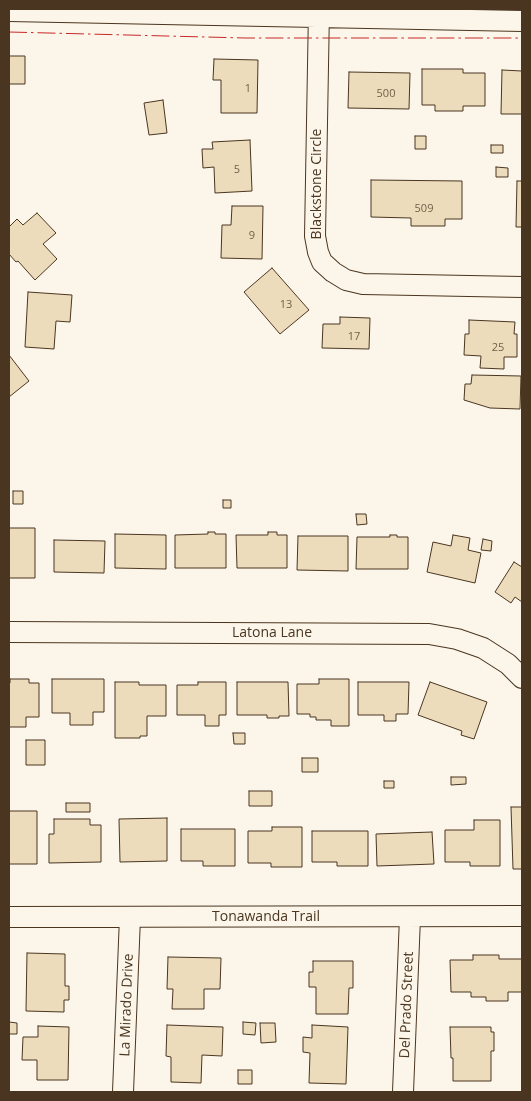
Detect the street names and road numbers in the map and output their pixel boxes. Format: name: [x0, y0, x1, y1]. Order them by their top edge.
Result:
street label: Blackstone Circle: [309, 129, 325, 239]
street label: Latona Lane: [232, 625, 312, 641]
street label: Tonawanda Trail: [212, 909, 320, 925]
street label: Del Prado Street: [397, 951, 417, 1059]
street label: La Mirado Drive: [117, 953, 137, 1057]

